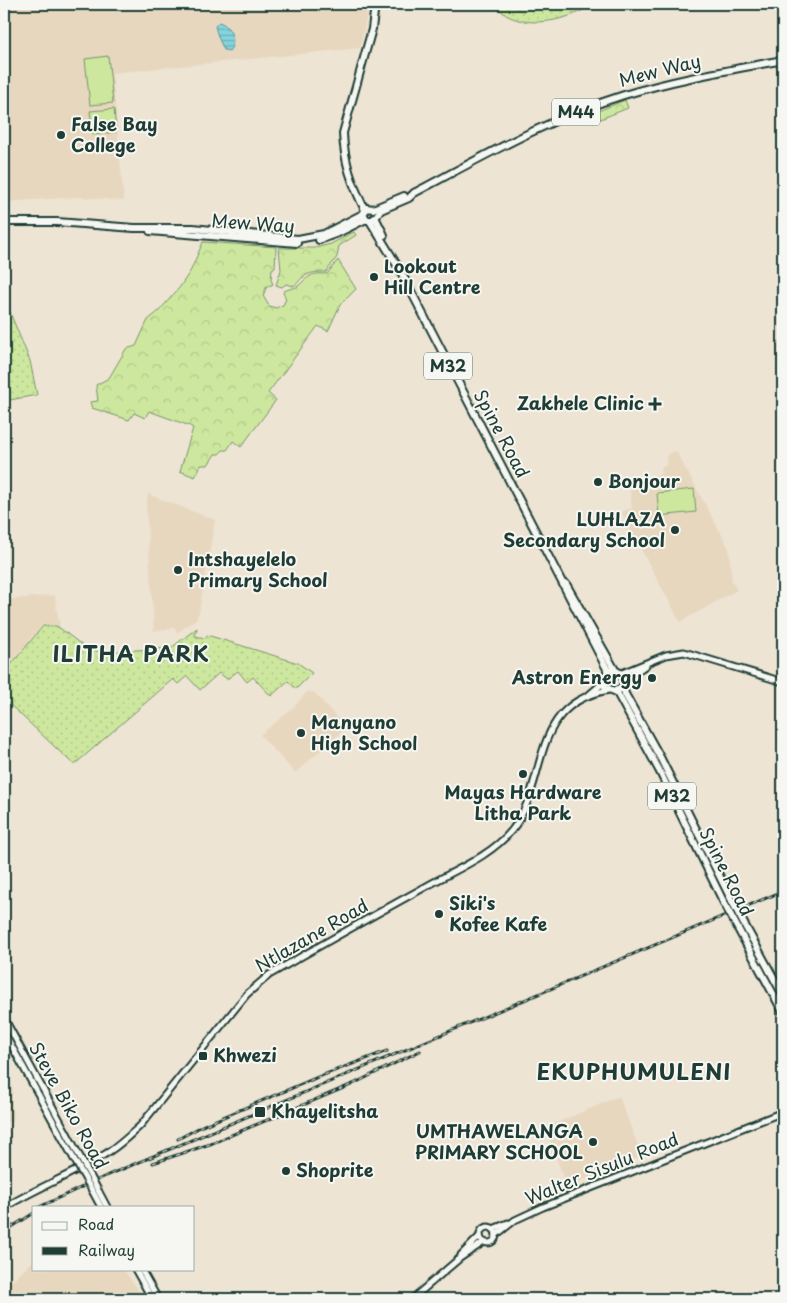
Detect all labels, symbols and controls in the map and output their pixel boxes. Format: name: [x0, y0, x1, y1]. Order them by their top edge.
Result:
street label: Mew Way: [616, 46, 703, 93]
road number: M44: [552, 98, 600, 125]
place label: False Bay College: [71, 110, 157, 158]
marker: False Bay College: [55, 129, 67, 141]
street label: Mew Way: [211, 206, 296, 239]
place label: Lookout Hill Centre: [384, 252, 481, 300]
marker: Lookout Hill Centre: [368, 271, 380, 283]
road number: M32: [424, 352, 472, 380]
street label: Spine Road: [468, 384, 537, 482]
place label: Zakhele Clinic: [517, 389, 644, 416]
marker: Zakhele Clinic: [648, 397, 662, 411]
place label: Bonjour: [608, 467, 681, 494]
marker: Bonjour: [592, 476, 604, 488]
place label: LUHLAZA Secondary School: [503, 505, 665, 553]
marker: LUHLAZA Secondary School: [669, 524, 681, 536]
place label: Intshayelelo Primary School: [188, 545, 328, 593]
marker: Intshayelelo Primary School: [172, 564, 184, 576]
district label: ILITHA PARK: [52, 636, 210, 669]
place label: Astron Energy: [511, 663, 642, 690]
marker: Astron Energy: [646, 672, 658, 684]
place label: Manyano High School: [311, 708, 417, 756]
marker: Manyano High School: [295, 727, 307, 739]
marker: Mayas Hardware Litha Park: [517, 768, 529, 780]
place label: Mayas Hardware Litha Park: [444, 778, 602, 826]
road number: M32: [648, 782, 696, 809]
street label: Spine Road: [693, 822, 761, 921]
place label: Siki's Kofee Kafe: [449, 889, 548, 937]
street label: Ntlazane Road: [250, 891, 373, 978]
marker: Siki's Kofee Kafe: [433, 908, 445, 920]
street label: Steve Biko Road: [23, 1037, 115, 1174]
place label: Khwezi: [213, 1041, 277, 1068]
marker: Khwezi: [197, 1050, 209, 1062]
district label: EKUPHUMULENI: [537, 1054, 732, 1087]
place label: Khayelitsha: [271, 1097, 378, 1124]
marker: Khayelitsha: [253, 1105, 267, 1119]
place label: UMTHAWELANGA PRIMARY SCHOOL: [415, 1117, 583, 1165]
street label: Walter Sisulu Road: [521, 1124, 682, 1211]
marker: UMTHAWELANGA PRIMARY SCHOOL: [587, 1136, 599, 1148]
place label: Shoprite: [296, 1156, 374, 1183]
marker: Shoprite: [280, 1165, 292, 1177]
legend: [32, 1206, 195, 1270]
text: Road: [78, 1212, 114, 1235]
text: Railway: [78, 1238, 135, 1261]

